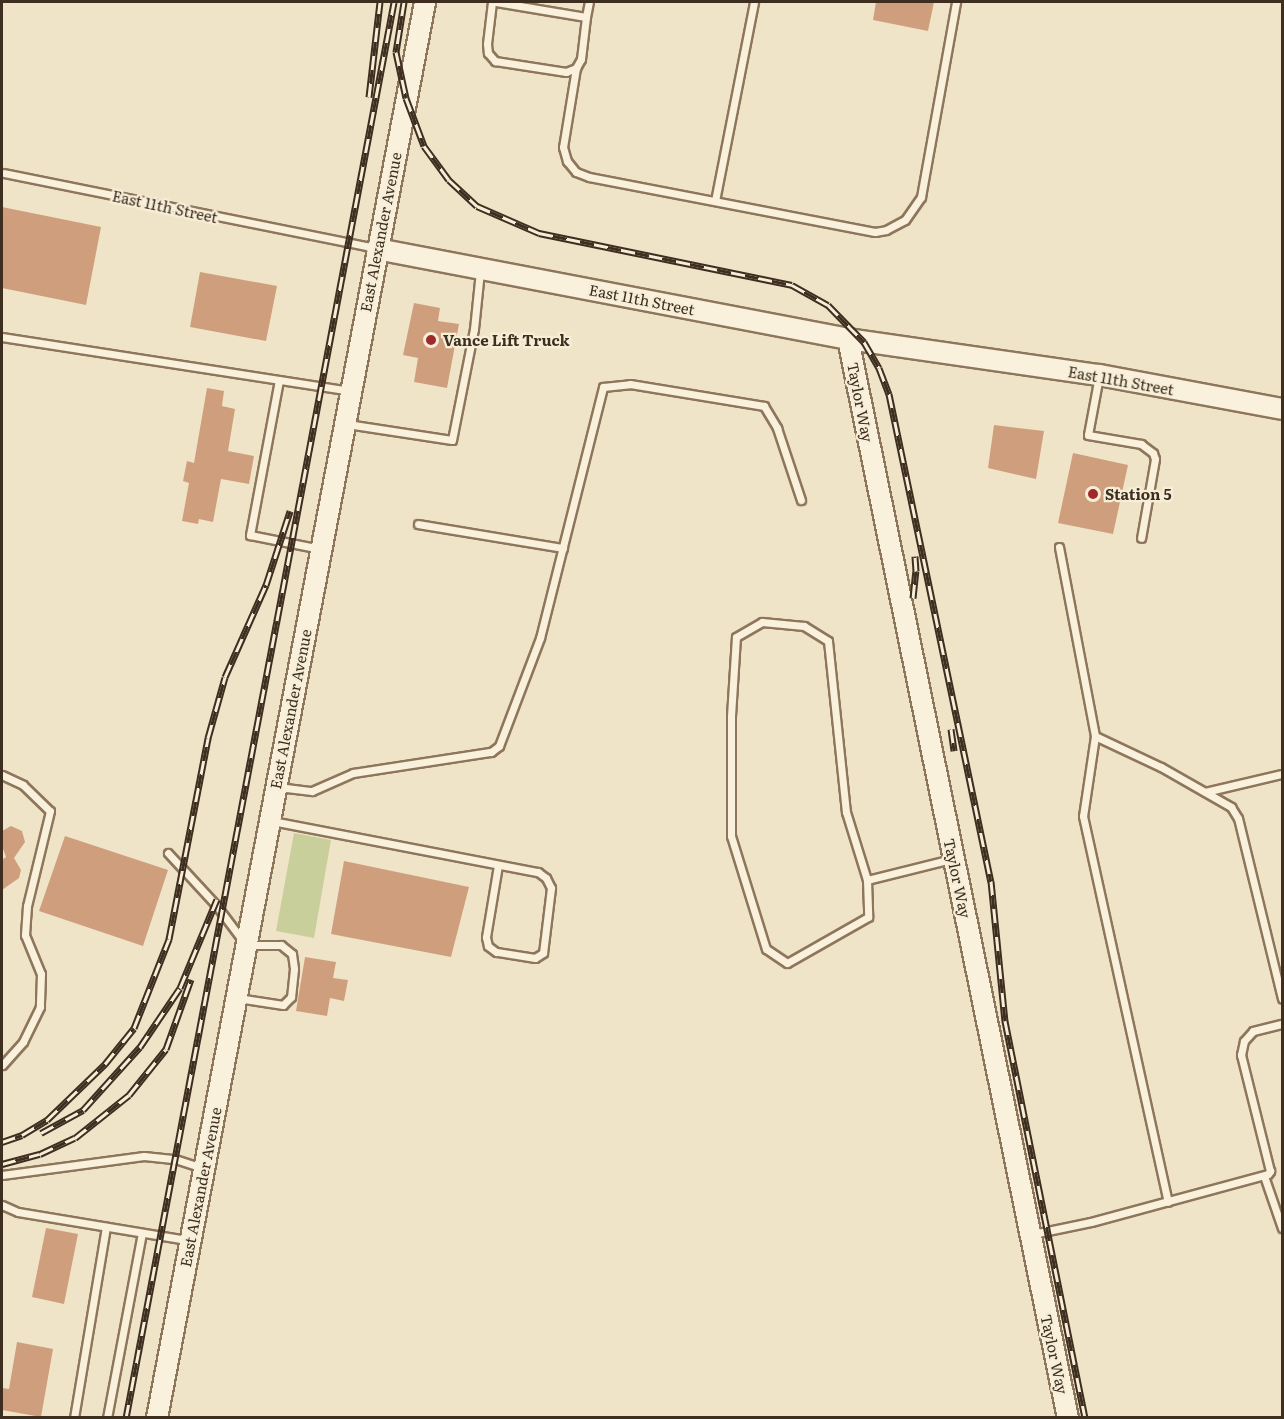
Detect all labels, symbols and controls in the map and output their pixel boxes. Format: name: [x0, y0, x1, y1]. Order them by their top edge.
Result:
street label: East Alexander Avenue: [356, 150, 404, 314]
street label: East 11th Street: [111, 186, 219, 226]
street label: East 11th Street: [588, 280, 696, 318]
place label: Vance Lift Truck: [443, 331, 570, 349]
marker: Vance Lift Truck: [424, 333, 438, 347]
street label: Taylor Way: [844, 360, 878, 444]
street label: East 11th Street: [1067, 362, 1175, 398]
place label: Station 5: [1105, 485, 1172, 503]
marker: Station 5: [1086, 487, 1100, 501]
street label: East Alexander Avenue: [266, 627, 314, 791]
street label: Taylor Way: [941, 836, 975, 920]
street label: East Alexander Avenue: [176, 1105, 224, 1269]
street label: Taylor Way: [1038, 1312, 1072, 1396]

